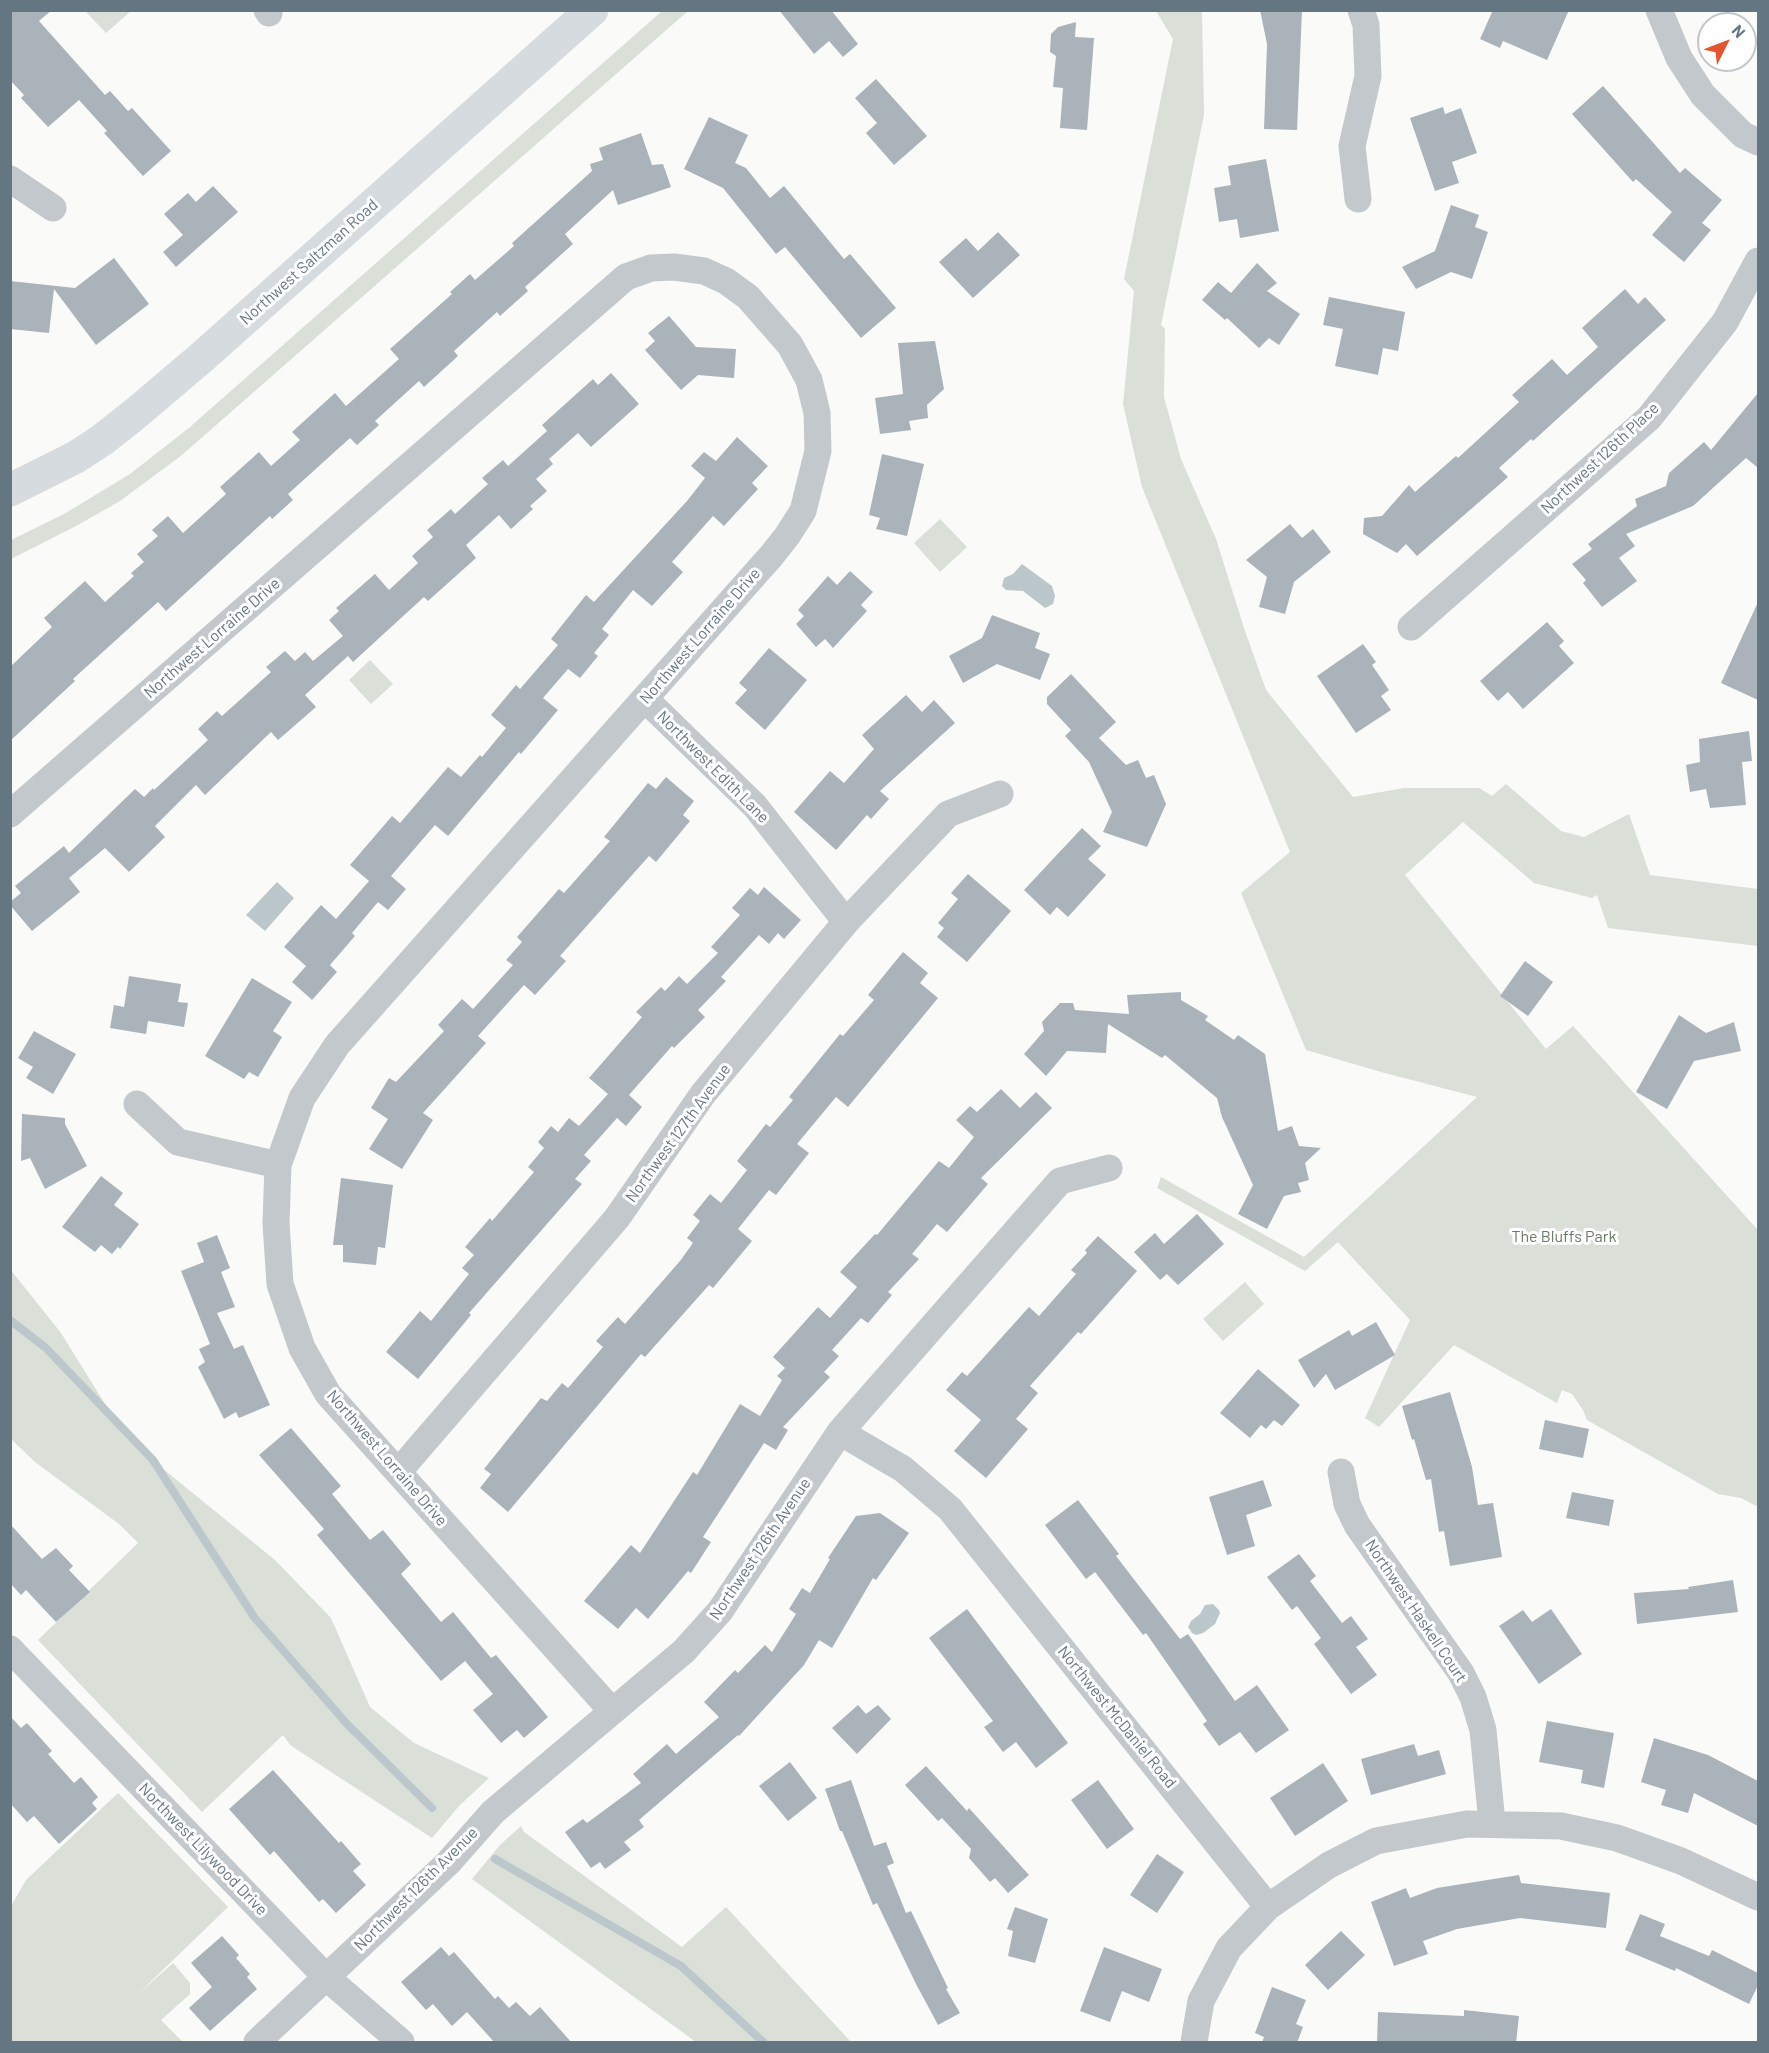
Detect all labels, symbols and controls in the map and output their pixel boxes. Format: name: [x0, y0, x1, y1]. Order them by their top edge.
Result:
north arrow: [1697, 12, 1757, 72]
text: N: [1729, 21, 1750, 41]
street label: Northwest Saltzman Road: [236, 195, 382, 329]
street label: Northwest 126th Place: [1537, 398, 1663, 518]
street label: Northwest Lorraine Drive: [636, 564, 764, 708]
street label: Northwest Lorraine Drive: [140, 574, 284, 702]
street label: Northwest Edith Lane: [653, 707, 773, 827]
street label: Northwest 127th Avenue: [621, 1060, 735, 1206]
park label: The Bluffs Park: [1511, 1227, 1617, 1247]
street label: Northwest Lorraine Drive: [323, 1386, 451, 1530]
street label: Northwest 126th Avenue: [705, 1474, 815, 1624]
street label: Northwest Haskell Court: [1361, 1536, 1471, 1686]
street label: Northwest McDaniel Road: [1054, 1642, 1180, 1792]
street label: Northwest Lilywood Drive: [135, 1779, 271, 1919]
street label: Northwest 126th Avenue: [350, 1823, 482, 1955]

